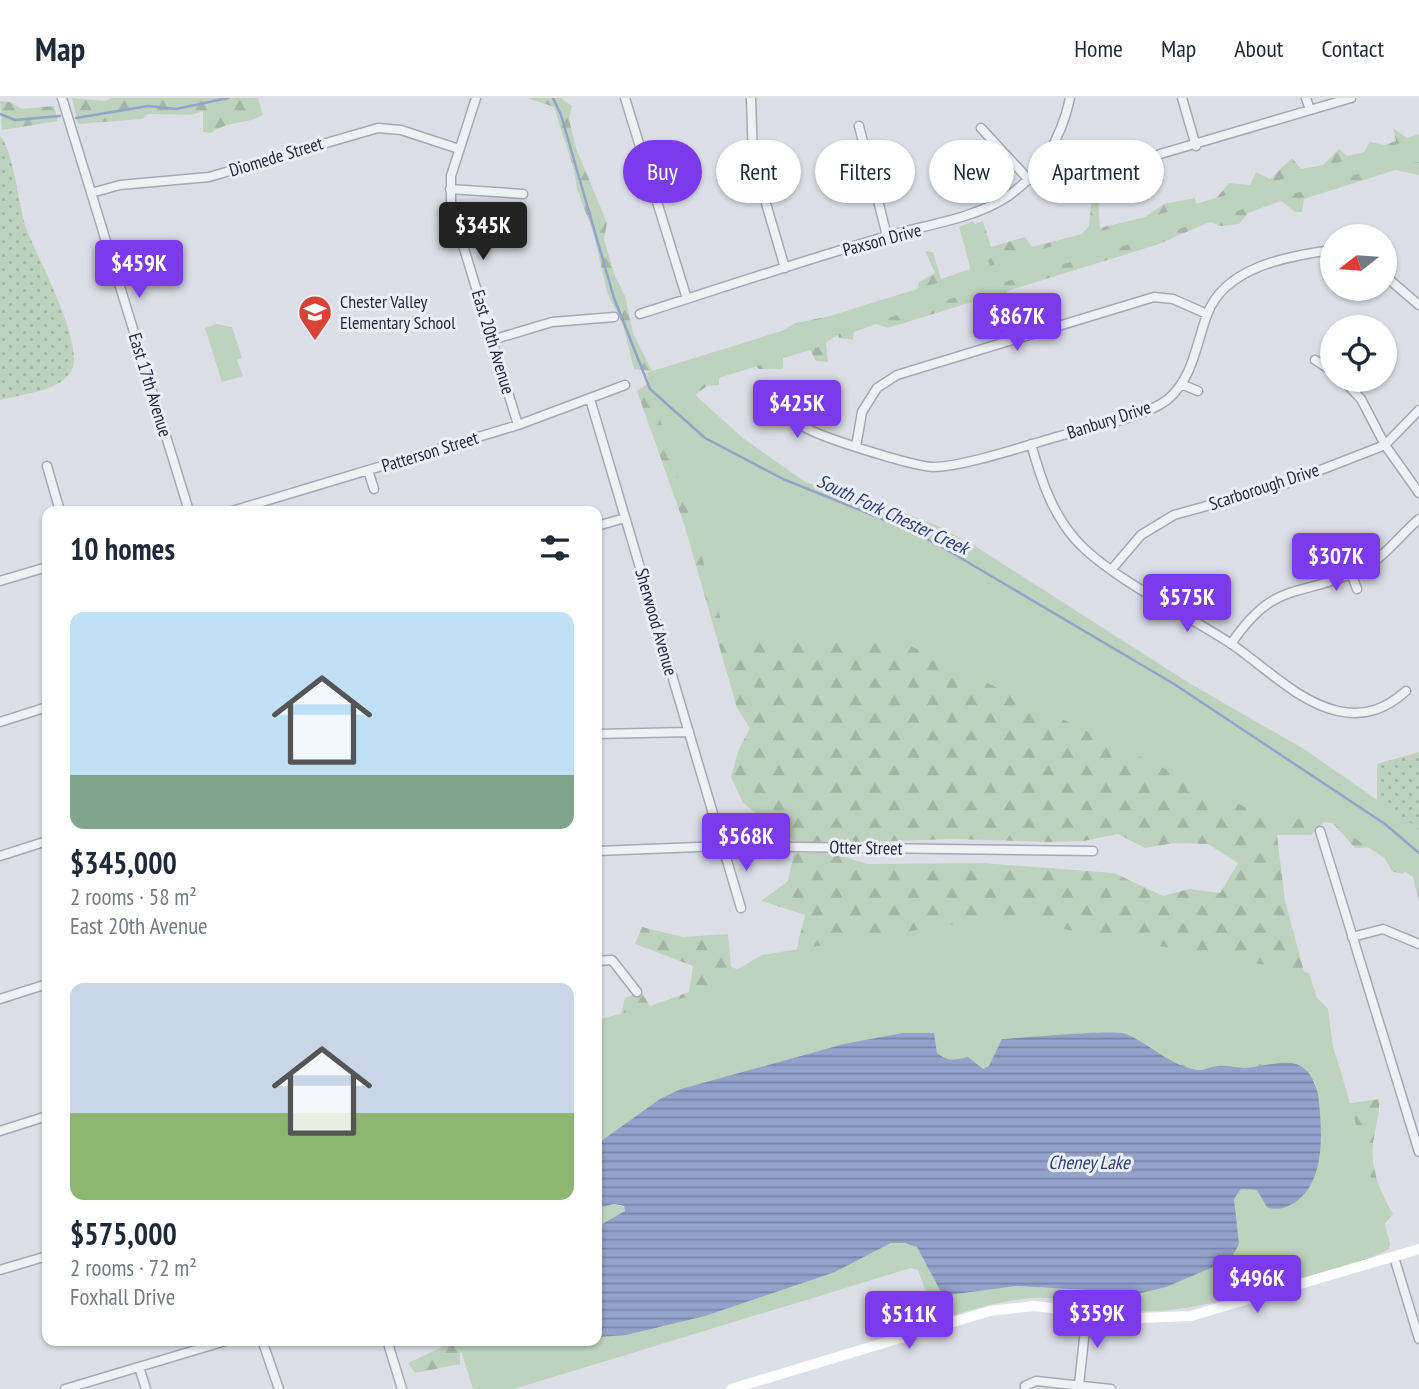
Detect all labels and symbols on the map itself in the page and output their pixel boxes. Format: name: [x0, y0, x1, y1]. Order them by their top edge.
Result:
street label: Diomede Street: [226, 131, 325, 182]
pin: $345K: [434, 202, 532, 262]
street label: Paxson Drive: [840, 218, 924, 261]
north arrow: [1320, 224, 1396, 301]
pin: $459K: [90, 240, 188, 300]
street label: East 20th Avenue: [467, 287, 520, 397]
place label: Chester Valley Elementary School: [340, 290, 456, 334]
school or university icon: Chester Valley Elementary School: [296, 293, 334, 342]
pin: $867K: [968, 294, 1066, 353]
street label: East 17th Avenue: [124, 330, 177, 440]
pin: $425K: [748, 380, 846, 440]
street label: Banbury Drive: [1064, 395, 1154, 444]
street label: Patterson Street: [379, 426, 481, 477]
street label: Scarborough Drive: [1206, 458, 1322, 515]
water label: South Fork Chester Creek: [813, 468, 975, 561]
pin: $307K: [1287, 533, 1385, 593]
street label: Sherwood Avenue: [630, 566, 683, 678]
pin: $575K: [1138, 574, 1236, 634]
pin: $568K: [697, 814, 795, 873]
street label: Otter Street: [829, 835, 903, 860]
water label: Cheney Lake: [1048, 1150, 1131, 1174]
pin: $496K: [1208, 1256, 1306, 1315]
pin: $359K: [1048, 1290, 1146, 1350]
pin: $511K: [860, 1292, 958, 1351]

